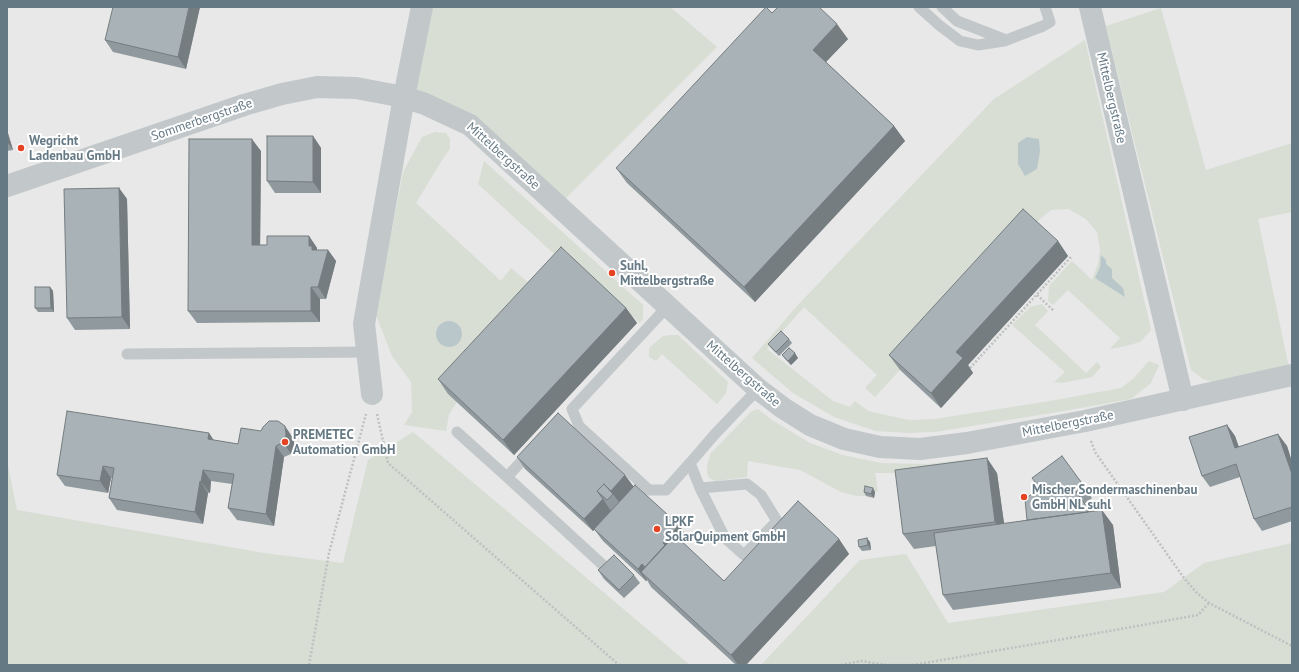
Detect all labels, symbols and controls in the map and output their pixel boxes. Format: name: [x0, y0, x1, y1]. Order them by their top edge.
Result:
street label: Mittelbergstraße: [1093, 51, 1129, 145]
street label: Sommerbergstraße: [149, 95, 255, 145]
street label: Mittelbergstraße: [463, 119, 543, 193]
place label: Wegricht Ladenbau GmbH: [29, 133, 120, 164]
marker: Wegricht Ladenbau GmbH: [16, 143, 26, 153]
place label: Suhl, Mittelbergstraße: [620, 258, 714, 289]
marker: Suhl, Mittelbergstraße: [607, 268, 617, 278]
street label: Mittelbergstraße: [703, 338, 783, 410]
street label: Mittelbergstraße: [1021, 407, 1115, 441]
place label: PREMETEC Automation GmbH: [293, 427, 395, 458]
marker: PREMETEC Automation GmbH: [280, 437, 290, 447]
place label: Mischer Sondermaschinenbau GmbH NL suhl: [1032, 482, 1197, 513]
marker: Mischer Sondermaschinenbau GmbH NL suhl: [1019, 492, 1029, 502]
place label: LPKF SolarQuipment GmbH: [665, 514, 786, 545]
marker: LPKF SolarQuipment GmbH: [652, 524, 662, 534]

